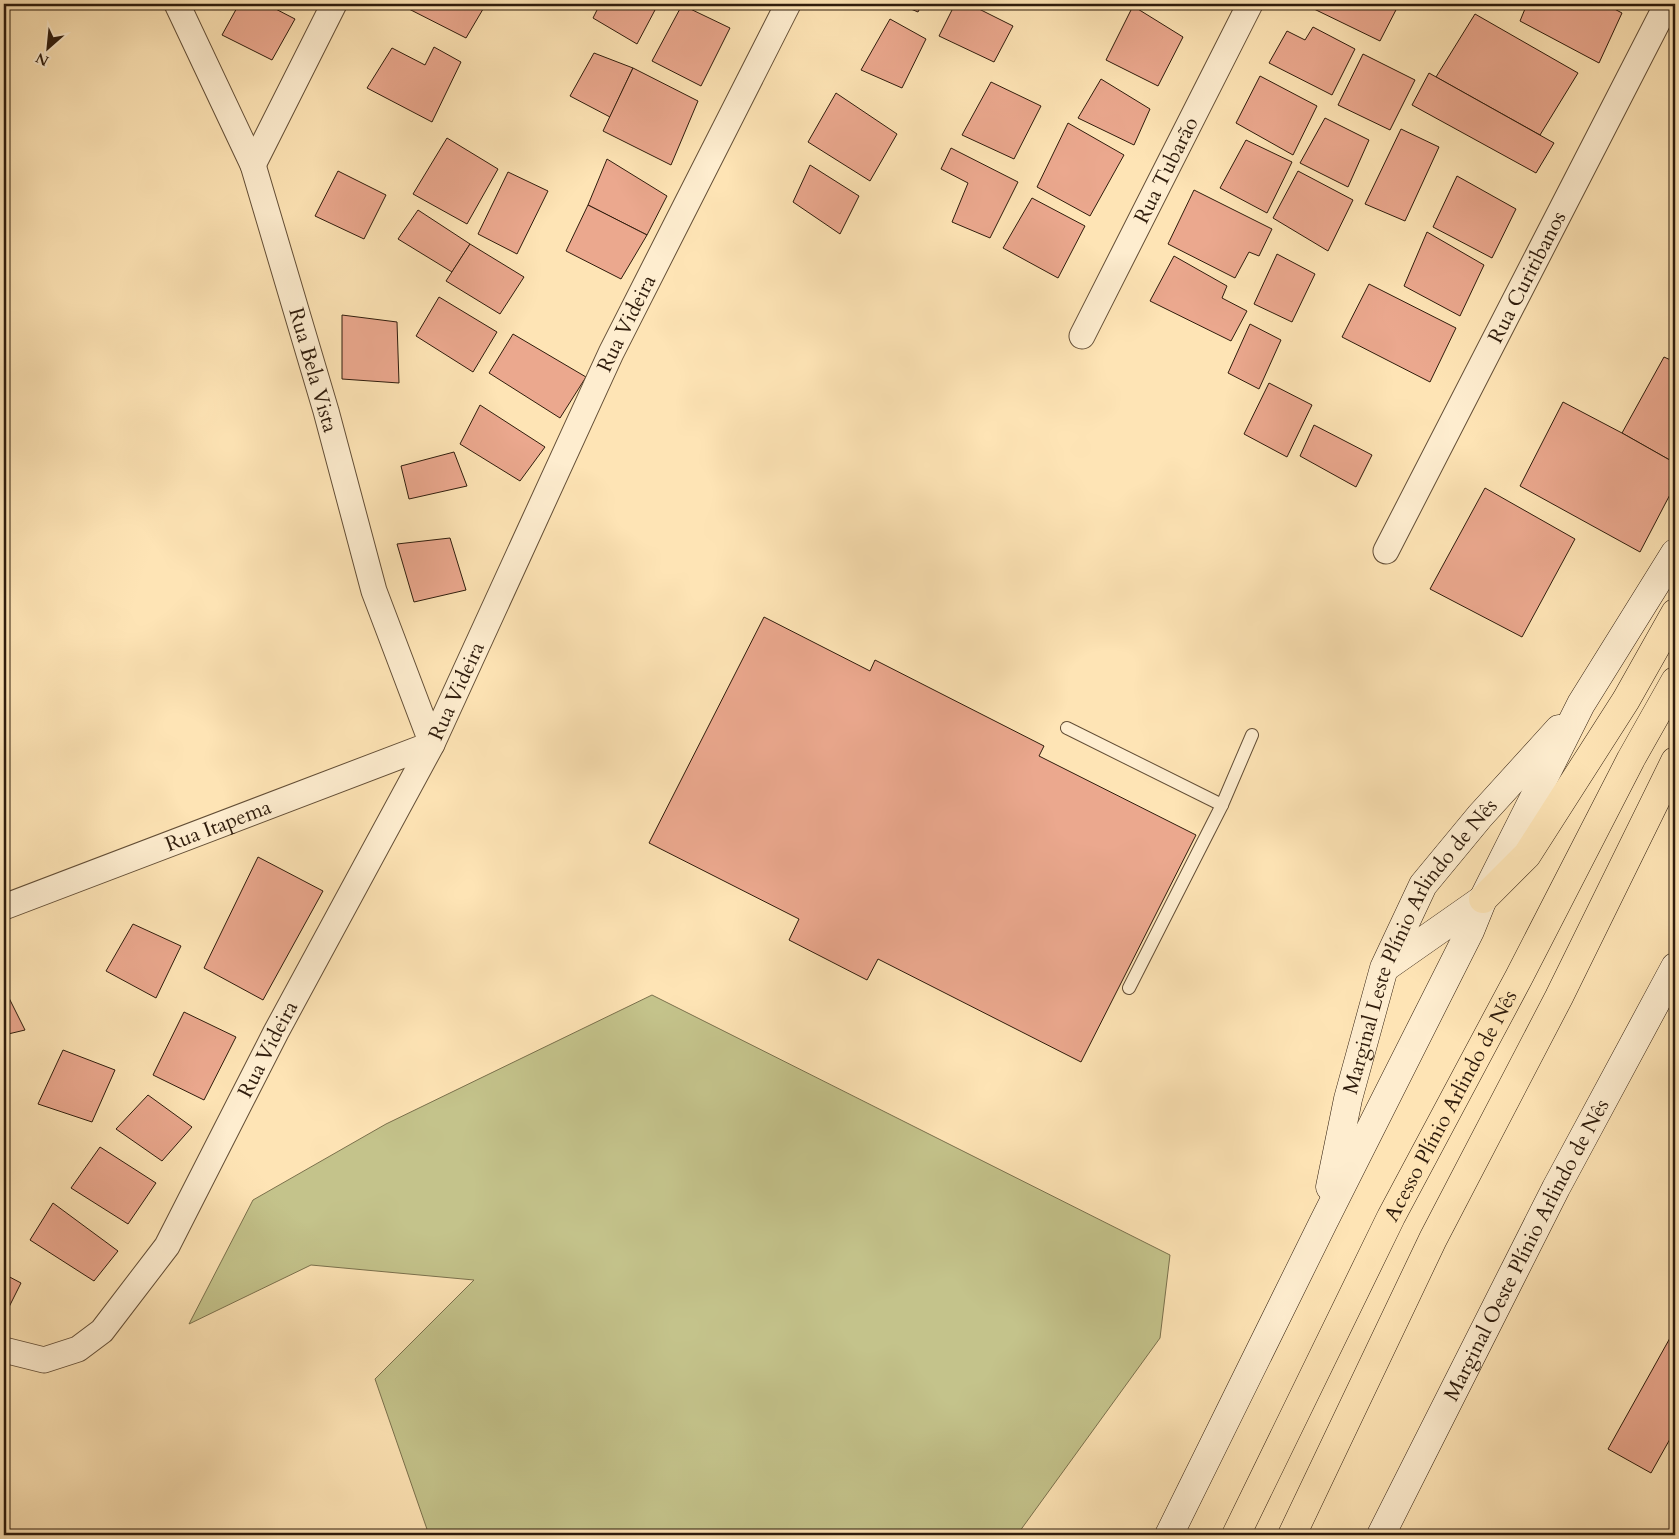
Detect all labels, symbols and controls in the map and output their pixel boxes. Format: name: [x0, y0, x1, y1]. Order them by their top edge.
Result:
north arrow: [22, 22, 72, 72]
text: N: [33, 48, 52, 70]
street label: Rua Tubarão: [1127, 112, 1205, 228]
street label: Rua Curitibanos: [1481, 206, 1573, 348]
street label: Rua Videira: [590, 270, 663, 377]
street label: Rua Bela Vista: [281, 304, 345, 436]
street label: Rua Videira: [421, 637, 491, 745]
street label: Rua Itapema: [161, 792, 275, 859]
street label: Marginal Leste Plínio Arlindo de Nês: [1336, 792, 1504, 1097]
street label: Acesso Plínio Arlindo de Nês: [1377, 985, 1524, 1226]
street label: Rua Videira: [230, 996, 305, 1103]
street label: Marginal Oeste Plínio Arlindo de Nês: [1436, 1094, 1616, 1406]

